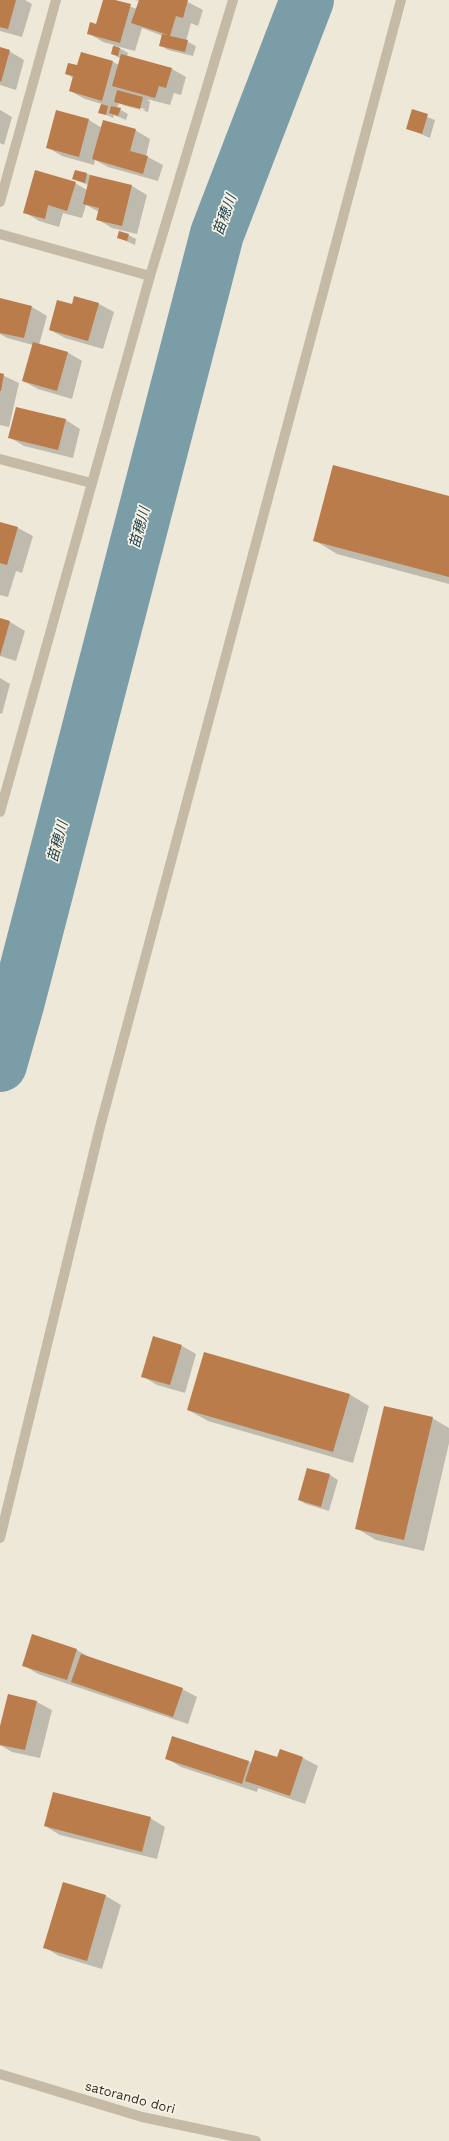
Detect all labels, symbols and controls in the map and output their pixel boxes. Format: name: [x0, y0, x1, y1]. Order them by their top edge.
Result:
water label: 苗穂川: [210, 192, 240, 238]
water label: 苗穂川: [126, 506, 154, 550]
water label: 苗穂川: [44, 820, 72, 864]
street label: satorando dori: [83, 2078, 177, 2118]

